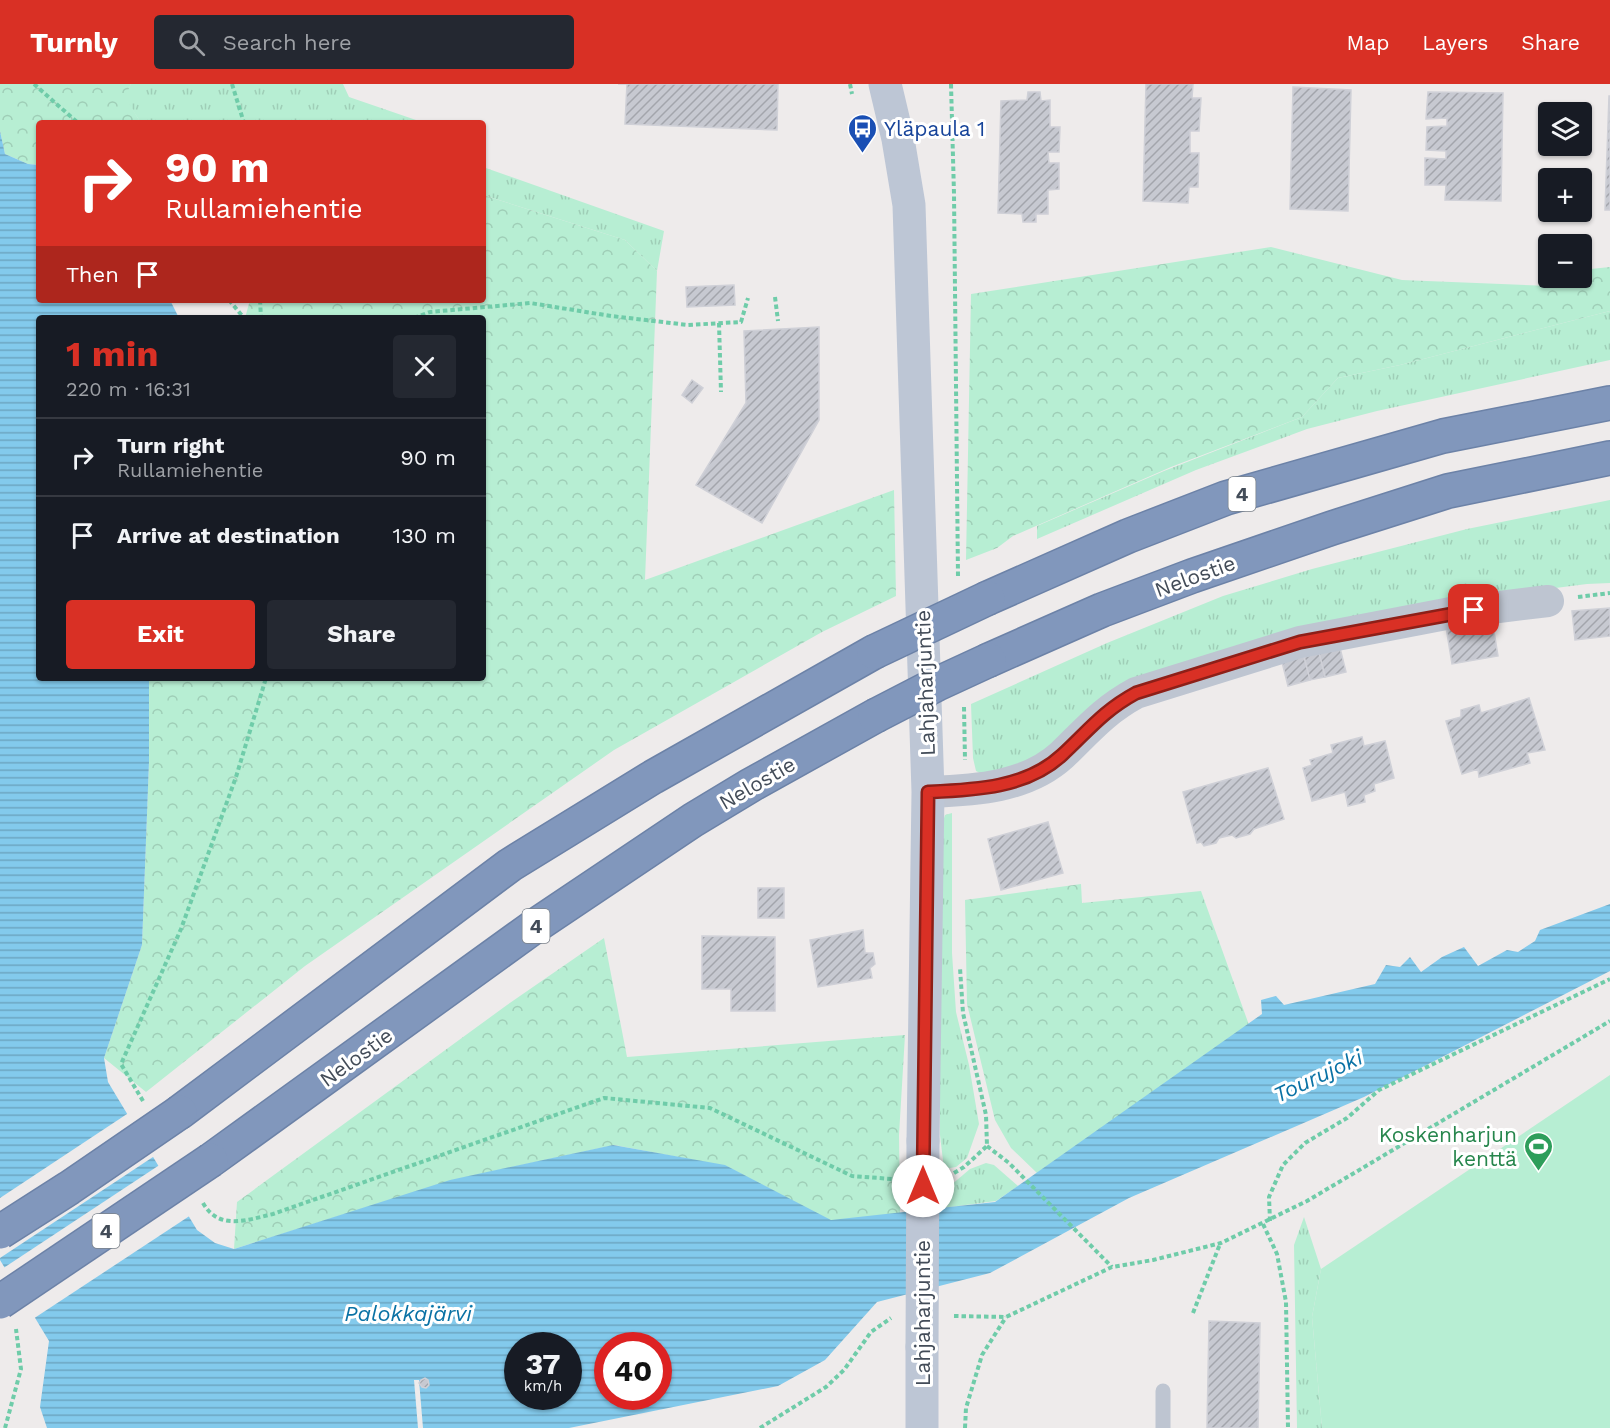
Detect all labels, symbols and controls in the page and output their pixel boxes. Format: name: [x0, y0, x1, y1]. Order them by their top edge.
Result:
search box: [154, 15, 574, 69]
text: Turnly: [30, 26, 118, 59]
icon: search: [175, 26, 208, 59]
text: Search here: [223, 30, 352, 55]
text: Map: [1346, 30, 1389, 55]
text: Layers: [1422, 30, 1488, 55]
text: Share: [1521, 30, 1580, 55]
map controls: [1538, 102, 1592, 288]
button: layers: [1538, 102, 1592, 156]
bus stop icon: Yläpaula 1: [847, 112, 879, 154]
place label: Yläpaula 1: [884, 116, 985, 141]
text: 90 m: [165, 143, 269, 192]
icon: right: [66, 144, 144, 222]
button: +: [1538, 168, 1592, 222]
text: Rullamiehentie: [165, 193, 363, 225]
button: −: [1538, 234, 1592, 288]
icon: arrive: [131, 258, 164, 291]
text: Then: [66, 262, 119, 287]
text: 1 min: [66, 333, 158, 375]
button: close: [393, 335, 456, 398]
text: 220 m · 16:31: [66, 377, 191, 401]
text: Turn right: [117, 433, 224, 458]
icon: right: [66, 441, 99, 474]
text: 90 m: [400, 445, 456, 470]
text: Rullamiehentie: [117, 458, 263, 482]
road number: 4: [1228, 477, 1256, 511]
icon: arrive: [66, 519, 99, 552]
text: Arrive at destination: [117, 523, 340, 548]
text: 130 m: [392, 523, 456, 548]
street label: Nelostie: [1151, 550, 1239, 602]
pin: [1448, 584, 1499, 635]
icon: arrive: [1457, 593, 1490, 626]
button: Exit: [66, 600, 255, 669]
button: Share: [267, 600, 456, 669]
street label: Lahjaharjuntie: [910, 609, 940, 757]
street label: Nelostie: [714, 751, 800, 815]
road number: 4: [522, 909, 550, 943]
street label: Nelostie: [315, 1022, 397, 1092]
water label: Tourujoki: [1270, 1044, 1368, 1107]
place label: Koskenharjun kenttä: [1379, 1122, 1517, 1171]
sports icon: Koskenharjun kenttä: [1522, 1130, 1554, 1172]
position arrow: [891, 1154, 955, 1218]
road number: 4: [92, 1214, 120, 1248]
street label: Lahjaharjuntie: [910, 1240, 935, 1386]
water label: Palokkajärvi: [344, 1301, 473, 1326]
speed limit sign: 40: [594, 1332, 672, 1410]
text: 37: [525, 1346, 561, 1381]
text: km/h: [524, 1377, 562, 1395]

